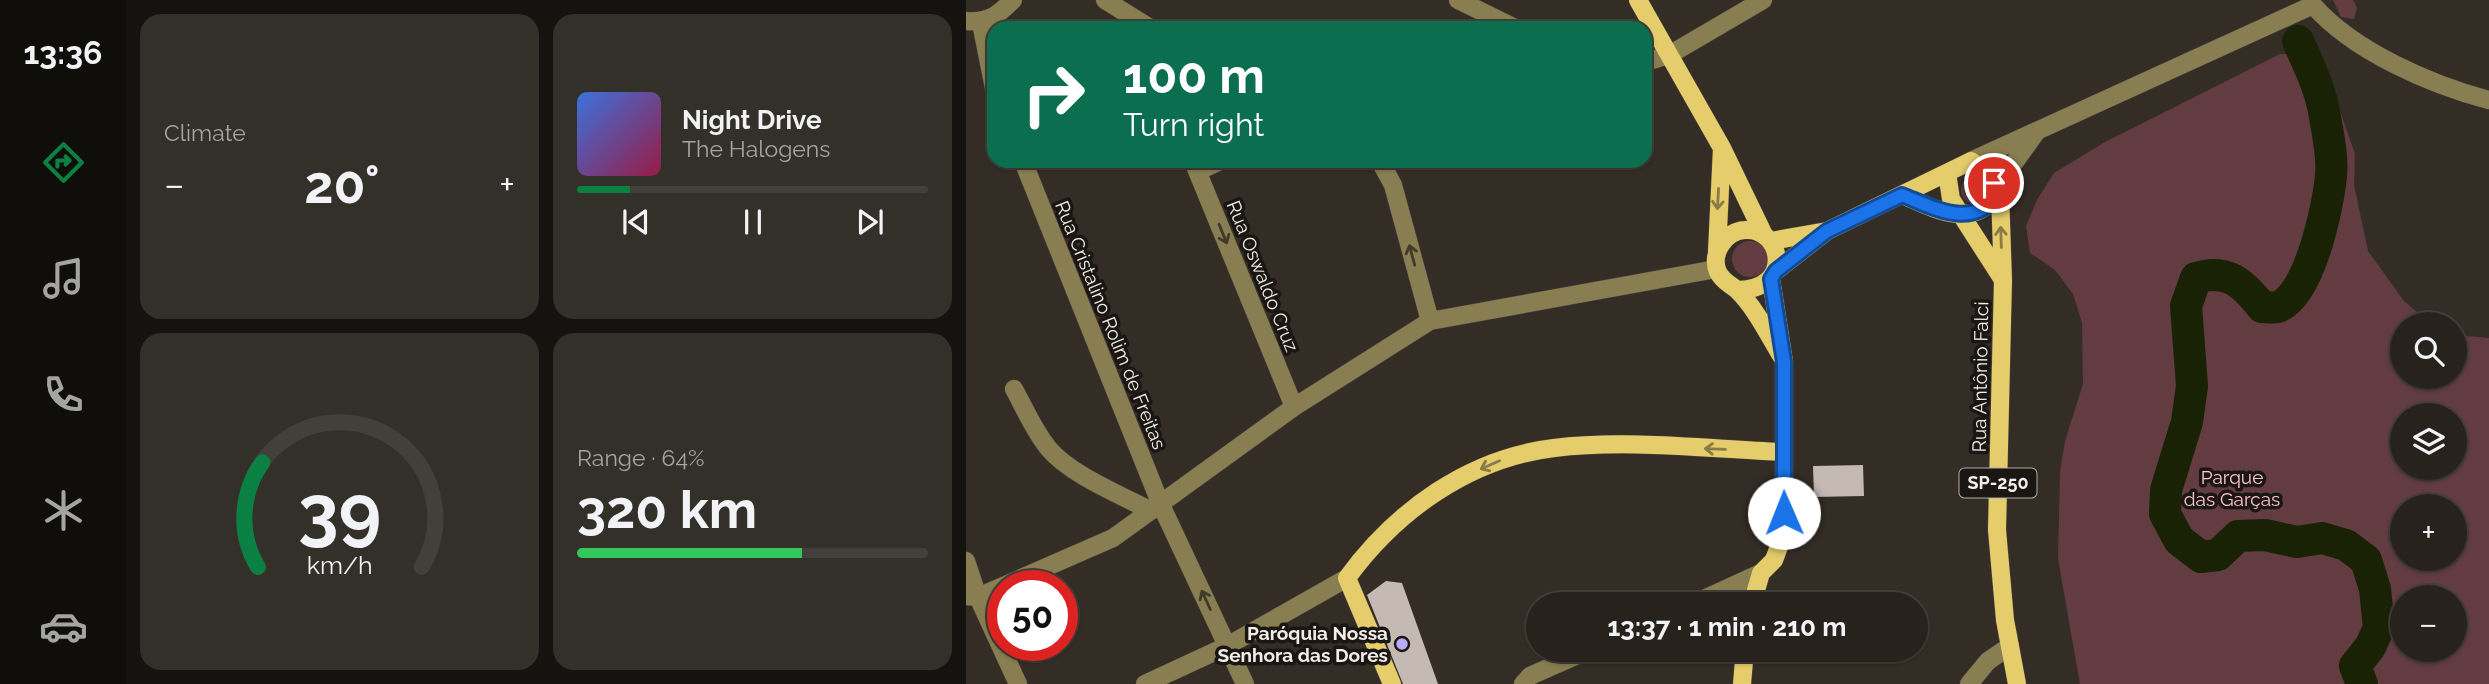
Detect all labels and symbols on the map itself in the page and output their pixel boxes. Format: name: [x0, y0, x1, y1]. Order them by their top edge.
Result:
pin: [1964, 153, 2024, 213]
one-way arrow: [1712, 187, 1725, 210]
street label: Rua Oswaldo Cruz: [1223, 197, 1303, 355]
street label: Rua Cristalino Rolim de Freitas: [1051, 198, 1171, 452]
one-way arrow: [1218, 223, 1231, 244]
one-way arrow: [1995, 226, 2008, 249]
one-way arrow: [1405, 244, 1418, 267]
street label: Rua Antônio Falci: [1968, 301, 1992, 453]
one-way arrow: [1703, 443, 1726, 456]
one-way arrow: [1480, 459, 1501, 472]
park label: Parque das Garças: [2184, 466, 2280, 510]
road number: SP-250: [1959, 468, 2036, 498]
position arrow: [1747, 476, 1821, 550]
speed limit sign: 50: [987, 570, 1078, 661]
one-way arrow: [1198, 590, 1212, 611]
place label: Paróquia Nossa Senhora das Dores: [1218, 622, 1388, 666]
marker: Paróquia Nossa Senhora das Dores: [1394, 636, 1410, 652]

